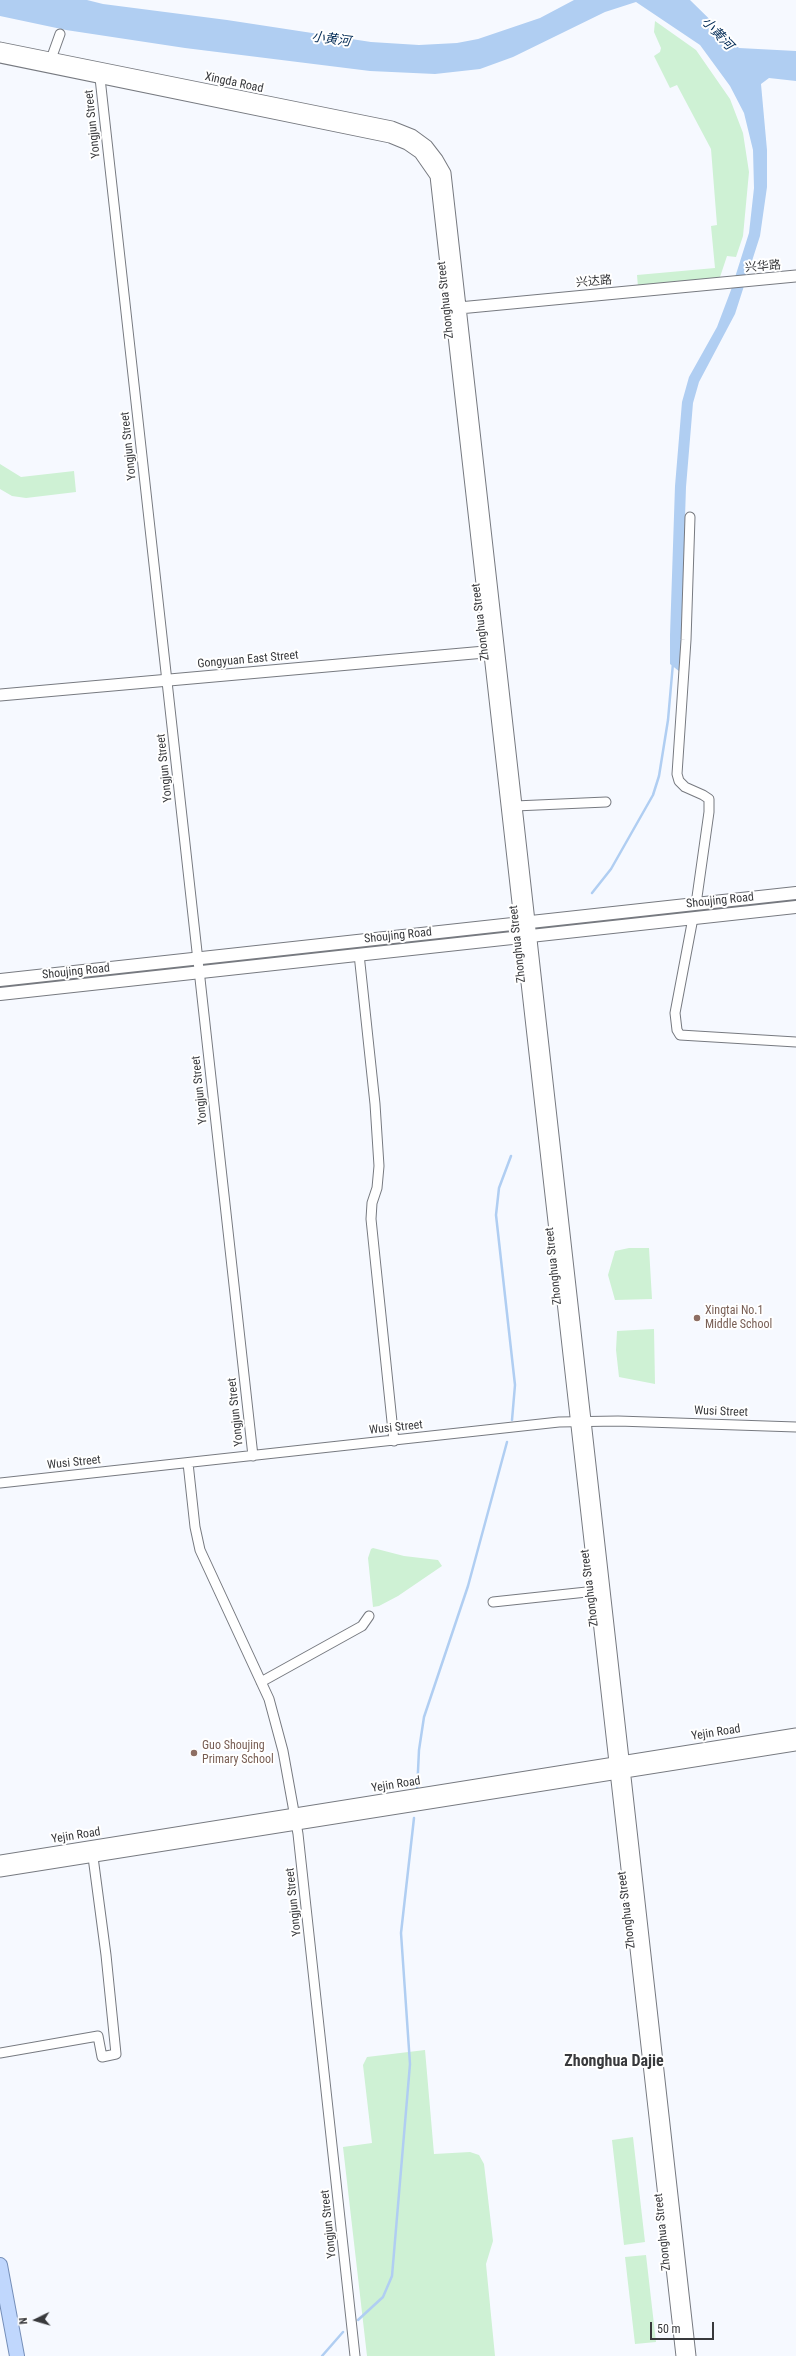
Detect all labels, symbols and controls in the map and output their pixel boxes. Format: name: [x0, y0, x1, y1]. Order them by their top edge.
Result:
water label: 小黄河: [698, 14, 736, 54]
water label: 小黄河: [311, 30, 351, 50]
street label: Xingda Road: [203, 70, 265, 96]
street label: Yongjun Street: [82, 89, 104, 159]
street label: 兴华路: [744, 258, 782, 276]
street label: Zhonghua Street: [435, 260, 457, 340]
street label: 兴达路: [575, 273, 613, 291]
street label: Yongjun Street: [118, 411, 140, 481]
street label: Zhonghua Street: [469, 582, 493, 662]
street label: Gongyuan East Street: [197, 648, 299, 672]
street label: Yongjun Street: [154, 733, 176, 803]
street label: Shoujing Road: [686, 890, 754, 912]
street label: Zhonghua Street: [507, 904, 529, 984]
street label: Shoujing Road: [364, 925, 432, 947]
street label: Shoujing Road: [42, 961, 110, 983]
street label: Yongjun Street: [189, 1055, 211, 1125]
street label: Zhonghua Street: [543, 1226, 565, 1306]
place label: Xingtai No.1 Middle School: [705, 1304, 772, 1332]
marker: Xingtai No.1 Middle School: [692, 1313, 702, 1323]
street label: Yongjun Street: [225, 1377, 247, 1447]
street label: Wusi Street: [694, 1404, 748, 1420]
street label: Wusi Street: [368, 1418, 424, 1438]
street label: Wusi Street: [46, 1453, 102, 1473]
street label: Zhonghua Street: [578, 1548, 602, 1628]
street label: Yejin Road: [690, 1722, 742, 1744]
place label: Guo Shoujing Primary School: [202, 1739, 274, 1767]
marker: Guo Shoujing Primary School: [189, 1748, 199, 1758]
street label: Yejin Road: [370, 1774, 422, 1796]
street label: Yejin Road: [50, 1825, 102, 1847]
street label: Yongjun Street: [283, 1867, 305, 1937]
street label: Zhonghua Street: [615, 1870, 639, 1950]
district label: Zhonghua Dajie: [564, 2052, 664, 2072]
street label: Yongjun Street: [318, 2189, 340, 2259]
street label: Zhonghua Street: [652, 2192, 674, 2272]
north arrow: [16, 2300, 56, 2340]
scale bar: [652, 2314, 716, 2340]
text: N: [17, 2317, 30, 2325]
text: 50 m: [657, 2322, 681, 2336]

